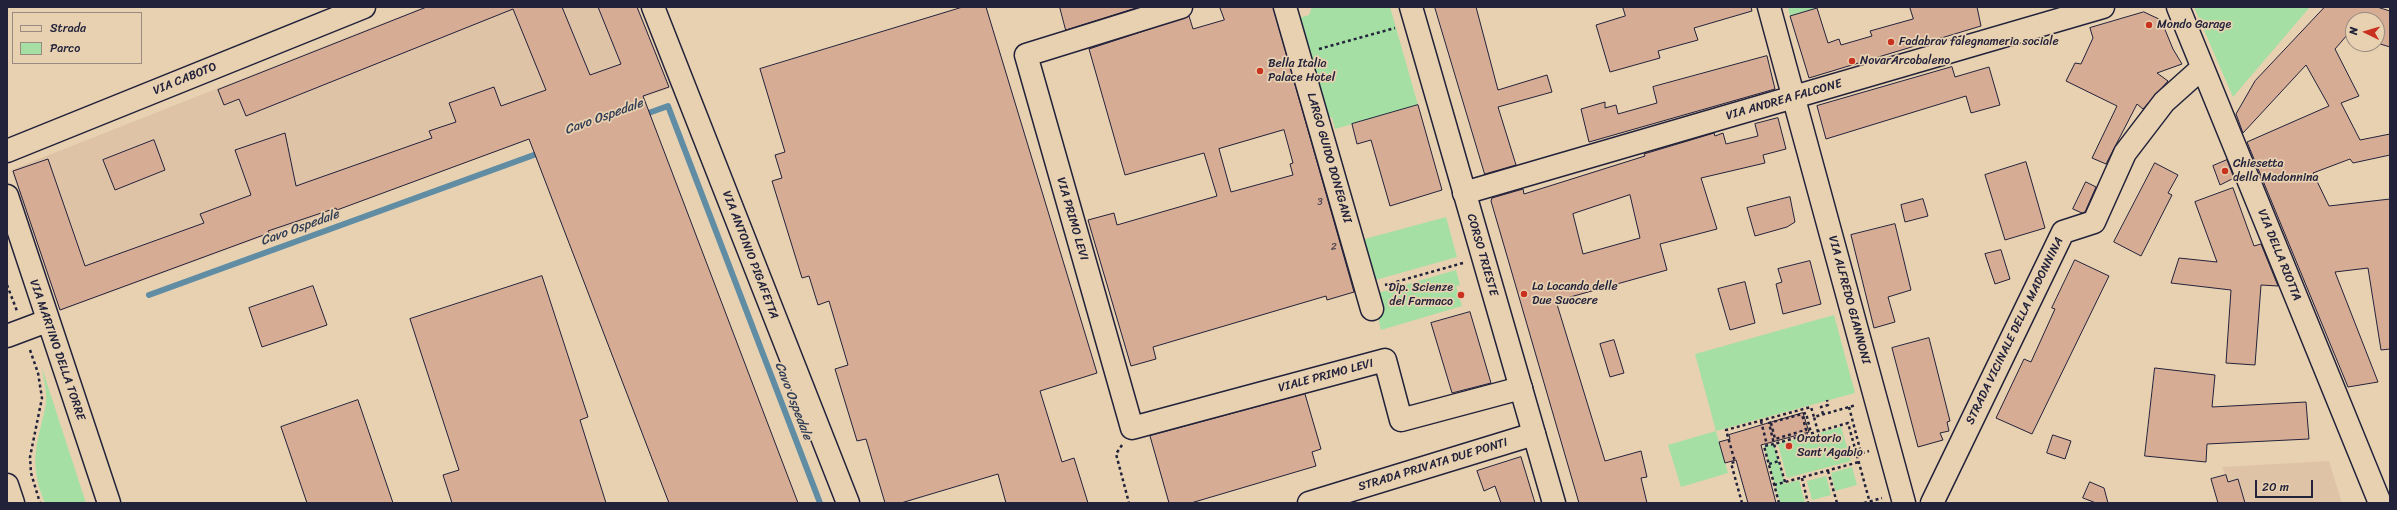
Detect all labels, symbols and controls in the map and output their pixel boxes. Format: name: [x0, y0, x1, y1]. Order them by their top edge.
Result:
legend: [12, 12, 142, 64]
north arrow: [2345, 12, 2385, 52]
text: Strada: [50, 17, 86, 39]
place label: Mondo Garage: [2157, 18, 2231, 32]
marker: Mondo Garage: [2144, 20, 2154, 30]
text: N: [2344, 26, 2363, 36]
place label: Fadabrav falegnameria sociale: [1899, 35, 2059, 49]
text: Parco: [50, 37, 80, 59]
marker: Fadabrav falegnameria sociale: [1886, 37, 1896, 47]
place label: NovarArcobaleno: [1860, 54, 1950, 68]
marker: NovarArcobaleno: [1847, 56, 1857, 66]
place label: Bella Italia Palace Hotel: [1268, 57, 1335, 85]
street label: VIA CABOTO: [151, 60, 219, 98]
marker: Bella Italia Palace Hotel: [1255, 66, 1265, 76]
street label: VIA ANDREA FALCONE: [1724, 77, 1844, 123]
street label: LARGO GUIDO DONEGANI: [1304, 91, 1354, 225]
water label: Cavo Ospedale: [563, 96, 645, 138]
place label: Chiesetta della Madonnina: [2233, 157, 2318, 185]
marker: Chiesetta della Madonnina: [2220, 166, 2230, 176]
street label: VIA PRIMO LEVI: [1053, 176, 1091, 262]
street label: VIA ANTONIO PIGAFETTA: [719, 189, 781, 321]
house number: 3: [1317, 196, 1323, 208]
water label: Cavo Ospedale: [259, 207, 341, 249]
street label: VIA DELLA RIOTTA: [2254, 207, 2304, 303]
street label: CORSO TRIESTE: [1463, 212, 1501, 298]
street label: VIA ALFREDO GIANNONI: [1825, 234, 1873, 366]
street label: STRADA VICINALE DELLA MADONNINA: [1963, 235, 2067, 427]
house number: 2: [1331, 241, 1337, 253]
street label: VIA MARTINO DELLA TORRE: [26, 278, 88, 422]
place label: La Locanda delle Due Suocere: [1532, 280, 1618, 308]
place label: Dip. Scienze del Farmaco: [1388, 281, 1453, 309]
marker: La Locanda delle Due Suocere: [1519, 289, 1529, 299]
marker: Dip. Scienze del Farmaco: [1456, 290, 1466, 300]
street label: VIALE PRIMO LEVI: [1277, 356, 1375, 396]
water label: Cavo Ospedale: [771, 360, 815, 442]
place label: Oratorio Sant'Agabio: [1797, 432, 1863, 460]
street label: STRADA PRIVATA DUE PONTI: [1357, 435, 1509, 495]
marker: Oratorio Sant'Agabio: [1784, 441, 1794, 451]
scale bar: [2257, 472, 2315, 498]
text: 20 m: [2262, 476, 2289, 498]

